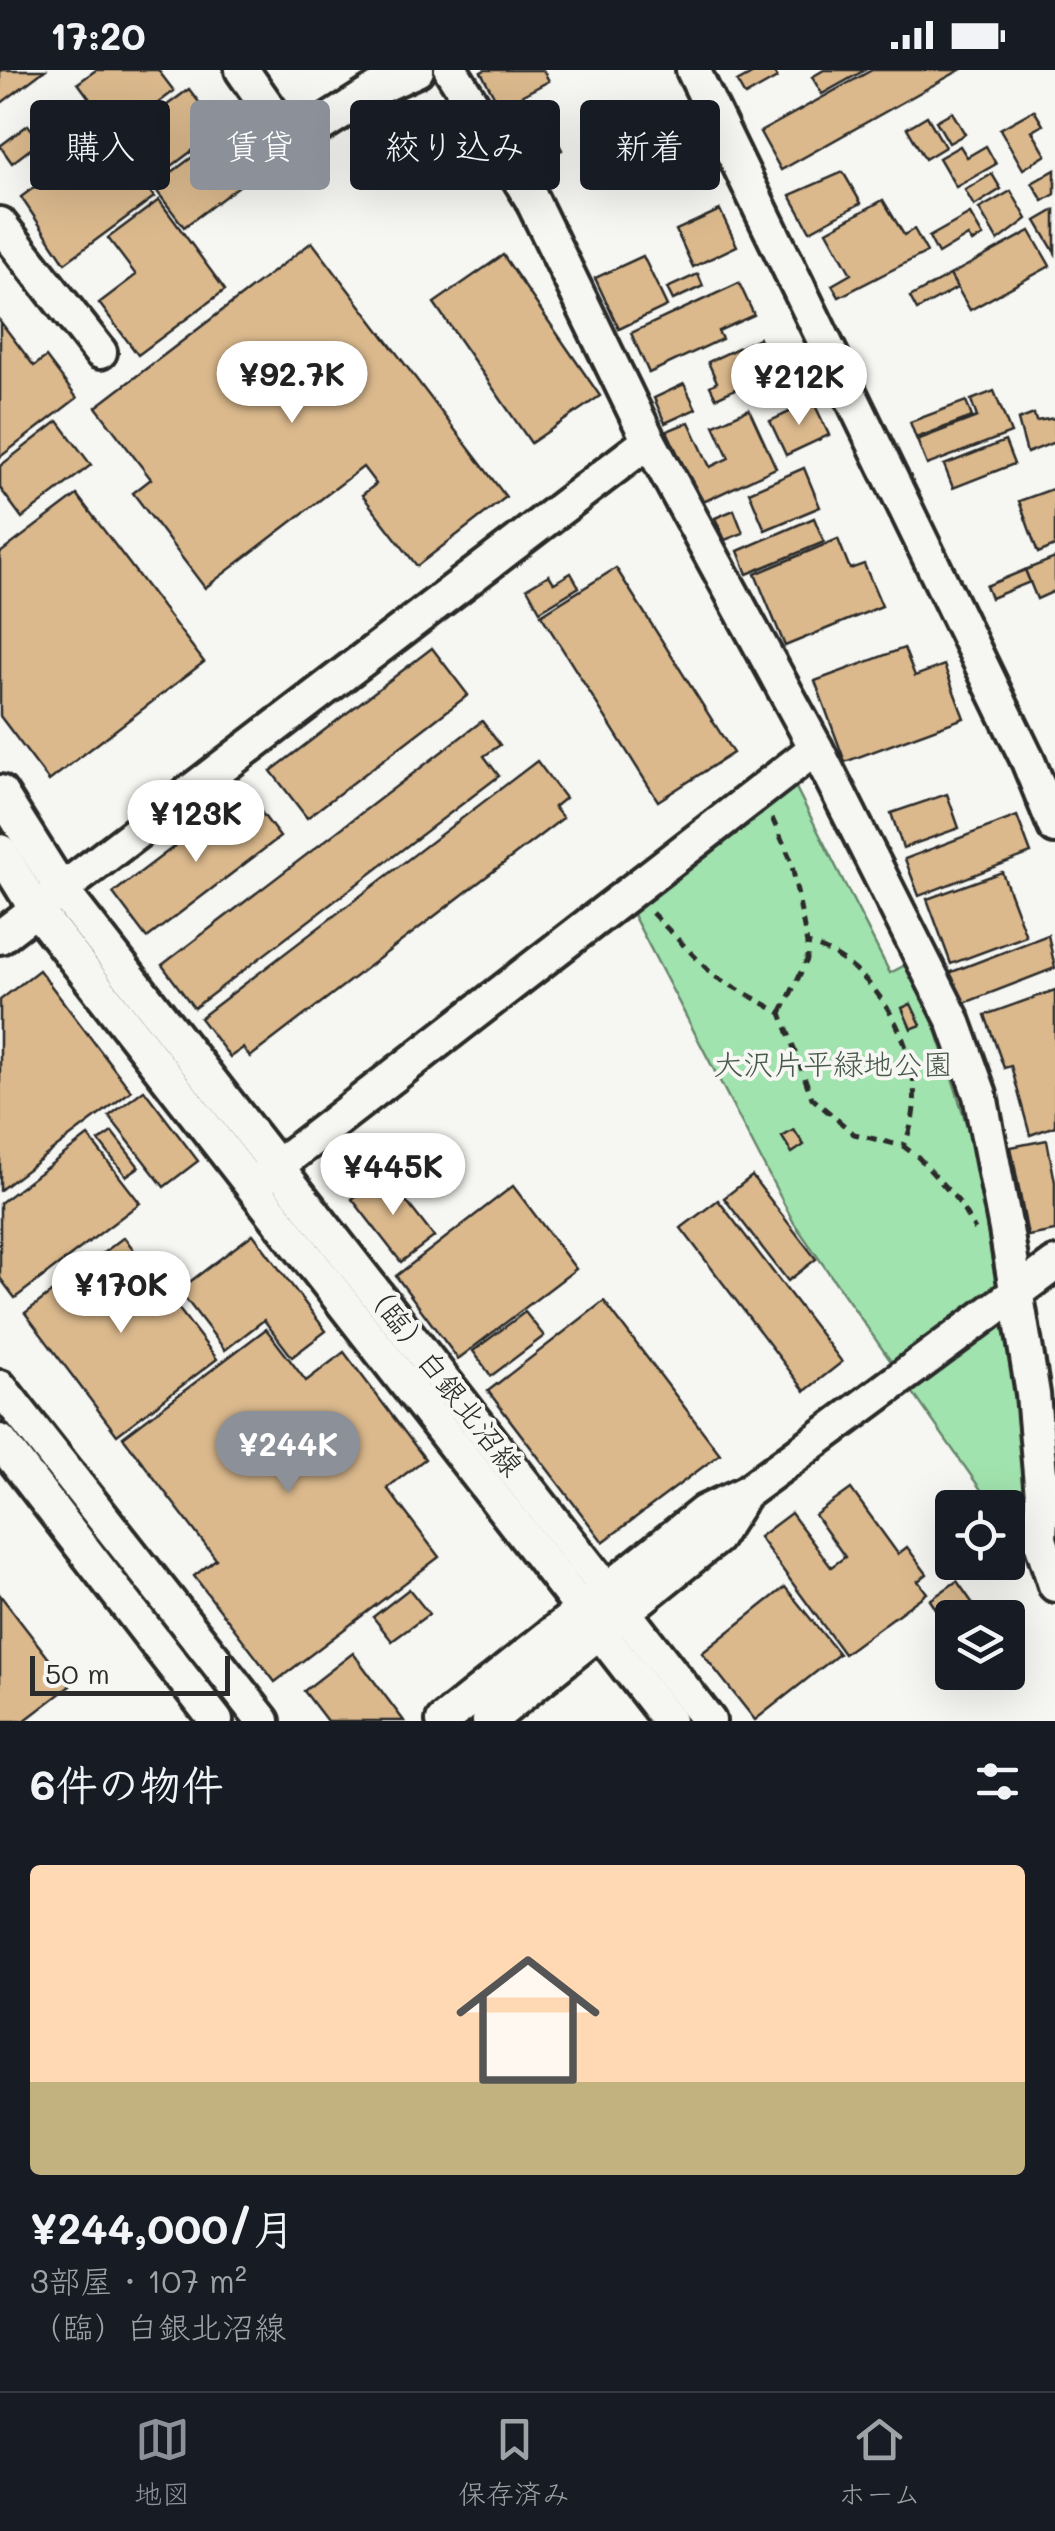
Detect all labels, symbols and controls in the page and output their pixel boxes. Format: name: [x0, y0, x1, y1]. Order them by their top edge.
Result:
text: 17:20: [50, 10, 146, 60]
chip: 購入: [30, 100, 170, 190]
chip: 賃貸: [190, 100, 330, 190]
chip: 絞り込み: [350, 100, 560, 190]
chip: 新着: [580, 100, 720, 190]
pin: ¥92.7K: [211, 341, 373, 426]
pin: ¥212K: [729, 343, 869, 428]
text: ¥92.7K: [239, 352, 345, 394]
text: ¥212K: [753, 354, 845, 396]
pin: ¥123K: [126, 780, 266, 865]
text: ¥123K: [149, 791, 243, 833]
park label: 大沢片平緑地公園: [713, 1043, 953, 1083]
pin: ¥445K: [323, 1133, 463, 1218]
text: ¥445K: [342, 1144, 444, 1186]
pin: ¥170K: [51, 1251, 191, 1336]
text: ¥170K: [74, 1262, 168, 1304]
street label: （臨）白銀北沼線: [354, 1270, 533, 1484]
pin: ¥244K: [218, 1411, 358, 1496]
text: ¥244K: [238, 1422, 338, 1464]
map controls: [935, 1490, 1025, 1690]
button: locate: [935, 1490, 1025, 1580]
button: layers: [935, 1600, 1025, 1690]
scale bar: [30, 1651, 230, 1696]
text: 50 m: [45, 1655, 110, 1691]
icon: filters: [970, 1754, 1025, 1809]
text: 6件の物件: [30, 1756, 223, 1811]
icon: home: [438, 1930, 618, 2110]
text: ¥244,000/月: [30, 2200, 295, 2255]
text: 3部屋 · 107 m²: [30, 2259, 247, 2301]
text: （臨）白銀北沼線: [30, 2305, 286, 2347]
tab: 地図: [134, 2412, 190, 2512]
tab: 保存済み: [458, 2412, 570, 2512]
tab: ホーム: [838, 2412, 921, 2512]

